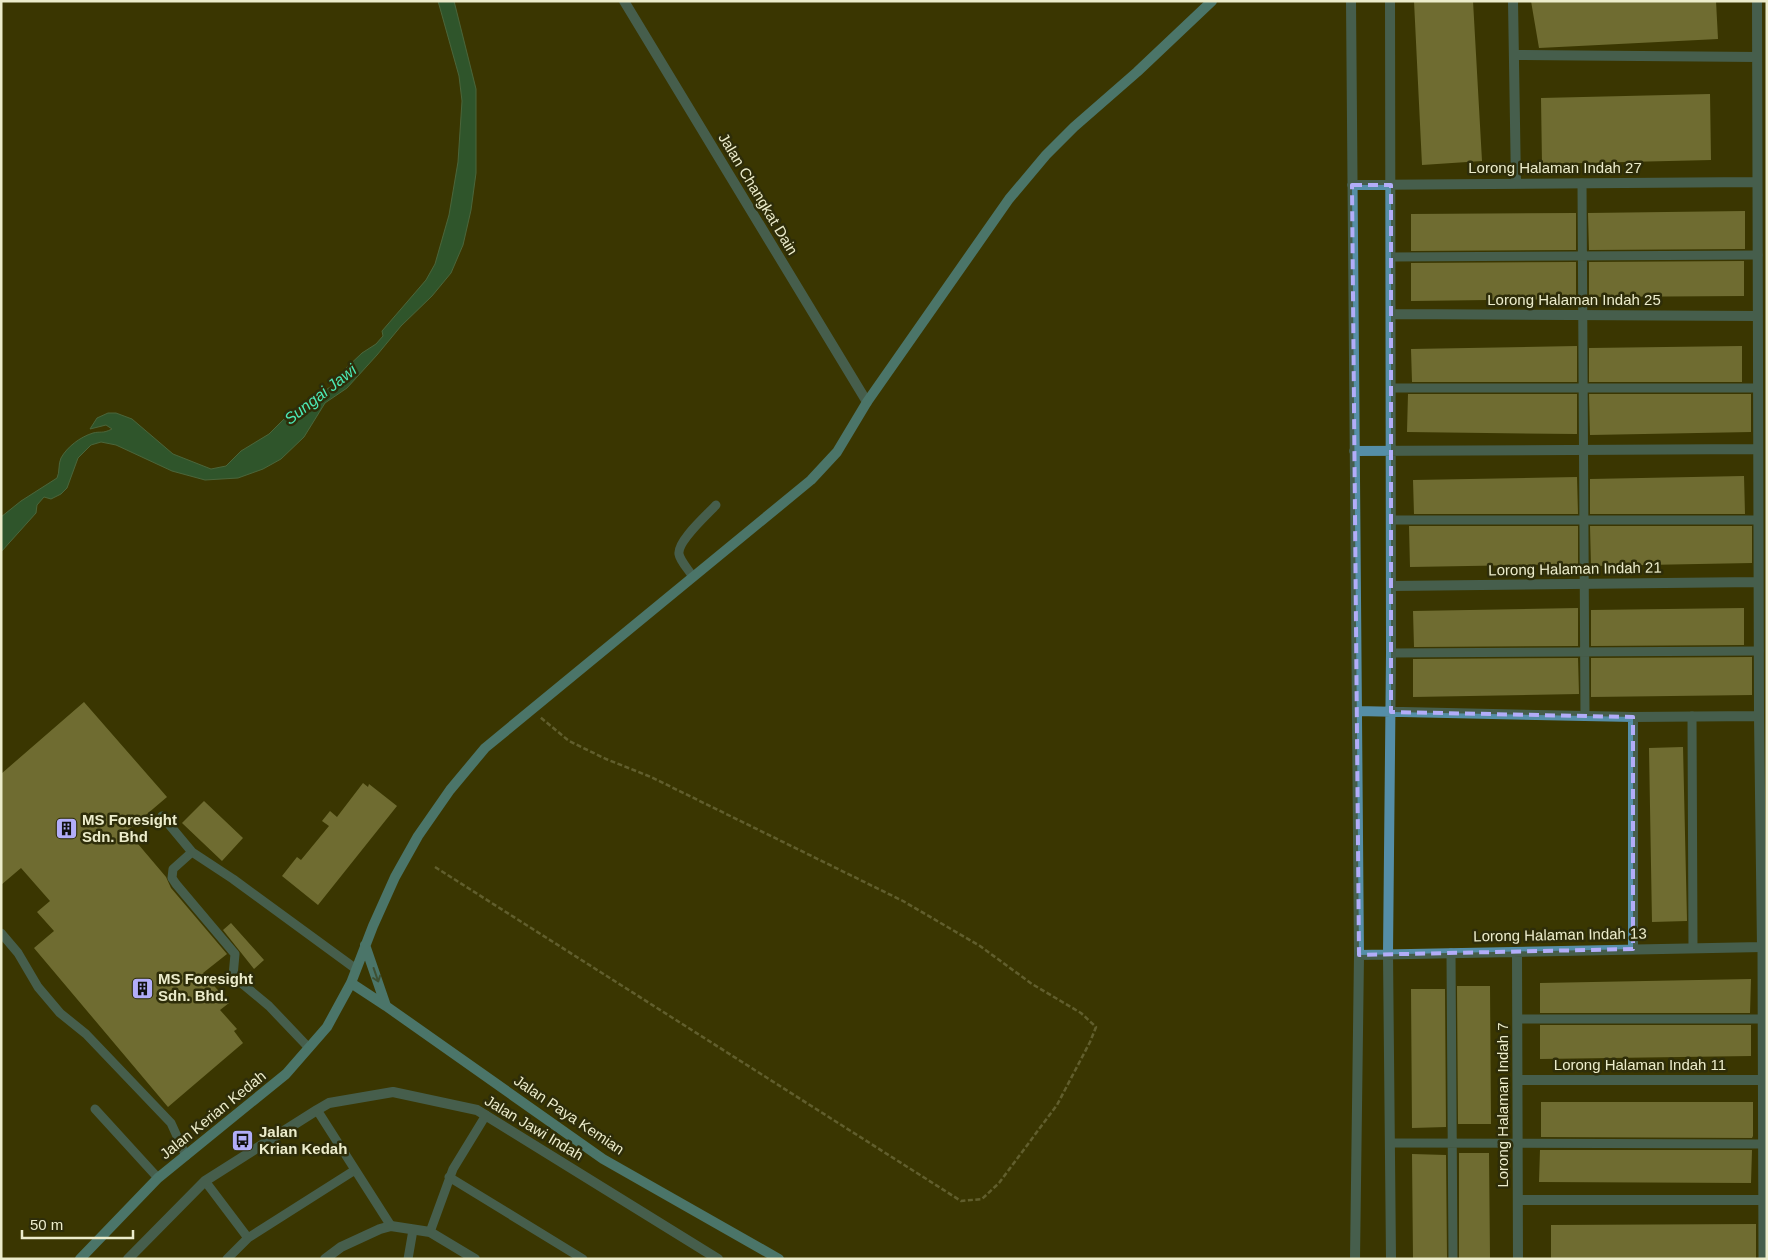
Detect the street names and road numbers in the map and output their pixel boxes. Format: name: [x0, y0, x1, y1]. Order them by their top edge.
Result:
street label: Jalan Changkat Dain: [715, 130, 802, 258]
street label: Lorong Halaman Indah 27: [1468, 159, 1642, 176]
street label: Lorong Halaman Indah 25: [1487, 291, 1661, 308]
street label: Lorong Halaman Indah 21: [1488, 558, 1662, 579]
street label: Lorong Halaman Indah 13: [1473, 924, 1647, 945]
street label: Lorong Halaman Indah 7: [1494, 1022, 1511, 1188]
street label: Lorong Halaman Indah 11: [1554, 1056, 1726, 1073]
street label: Jalan Kerian Kedah: [156, 1067, 269, 1162]
street label: Jalan Paya Kemian: [511, 1071, 628, 1158]
street label: Jalan Jawi Indah: [482, 1092, 587, 1164]

